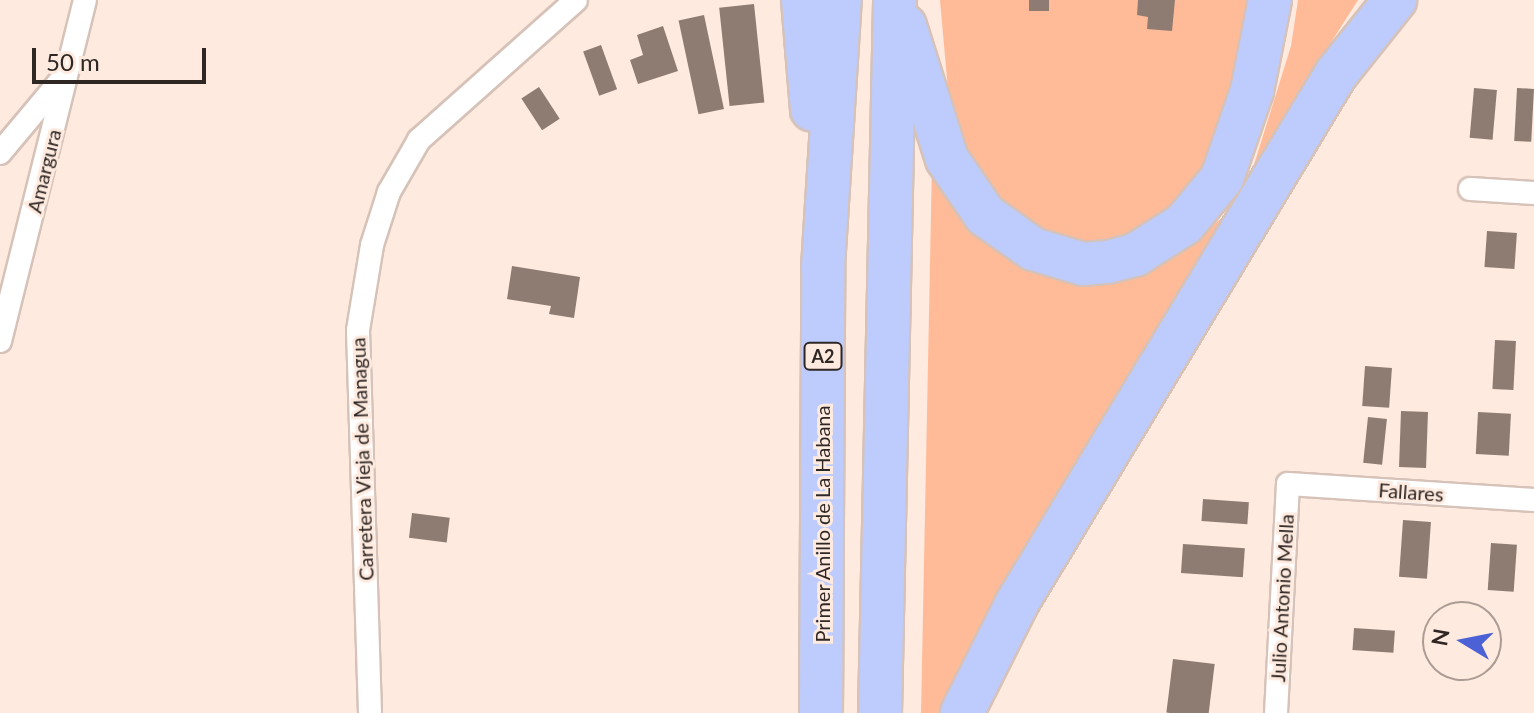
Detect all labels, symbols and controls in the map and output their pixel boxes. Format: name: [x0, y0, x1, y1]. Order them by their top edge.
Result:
scale bar: [36, 32, 210, 82]
text: 50 m: [46, 47, 100, 76]
street label: Amargura: [22, 127, 66, 215]
street label: Carretera Vieja de Managua: [346, 337, 378, 581]
road number: A2: [803, 342, 843, 370]
street label: Primer Anillo de La Habana: [810, 405, 834, 643]
street label: Fallares: [1378, 478, 1444, 506]
street label: Julio Antonio Mella: [1266, 513, 1298, 683]
north arrow: [1422, 601, 1502, 681]
text: N: [1425, 626, 1455, 648]

